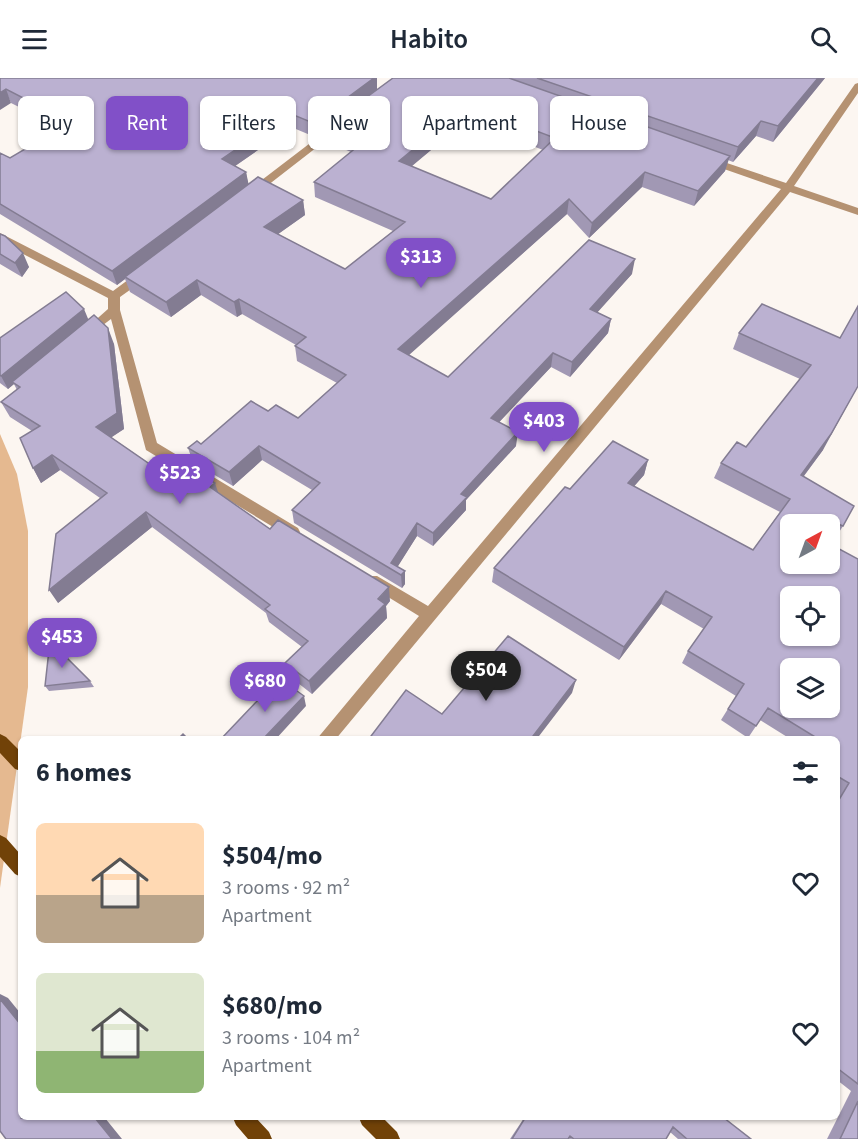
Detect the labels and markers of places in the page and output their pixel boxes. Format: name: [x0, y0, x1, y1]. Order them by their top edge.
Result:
pin: $313: [385, 238, 457, 289]
pin: $403: [508, 402, 580, 453]
pin: $523: [144, 454, 216, 505]
pin: $453: [26, 618, 98, 669]
pin: $504: [450, 651, 522, 702]
pin: $680: [229, 662, 301, 713]

